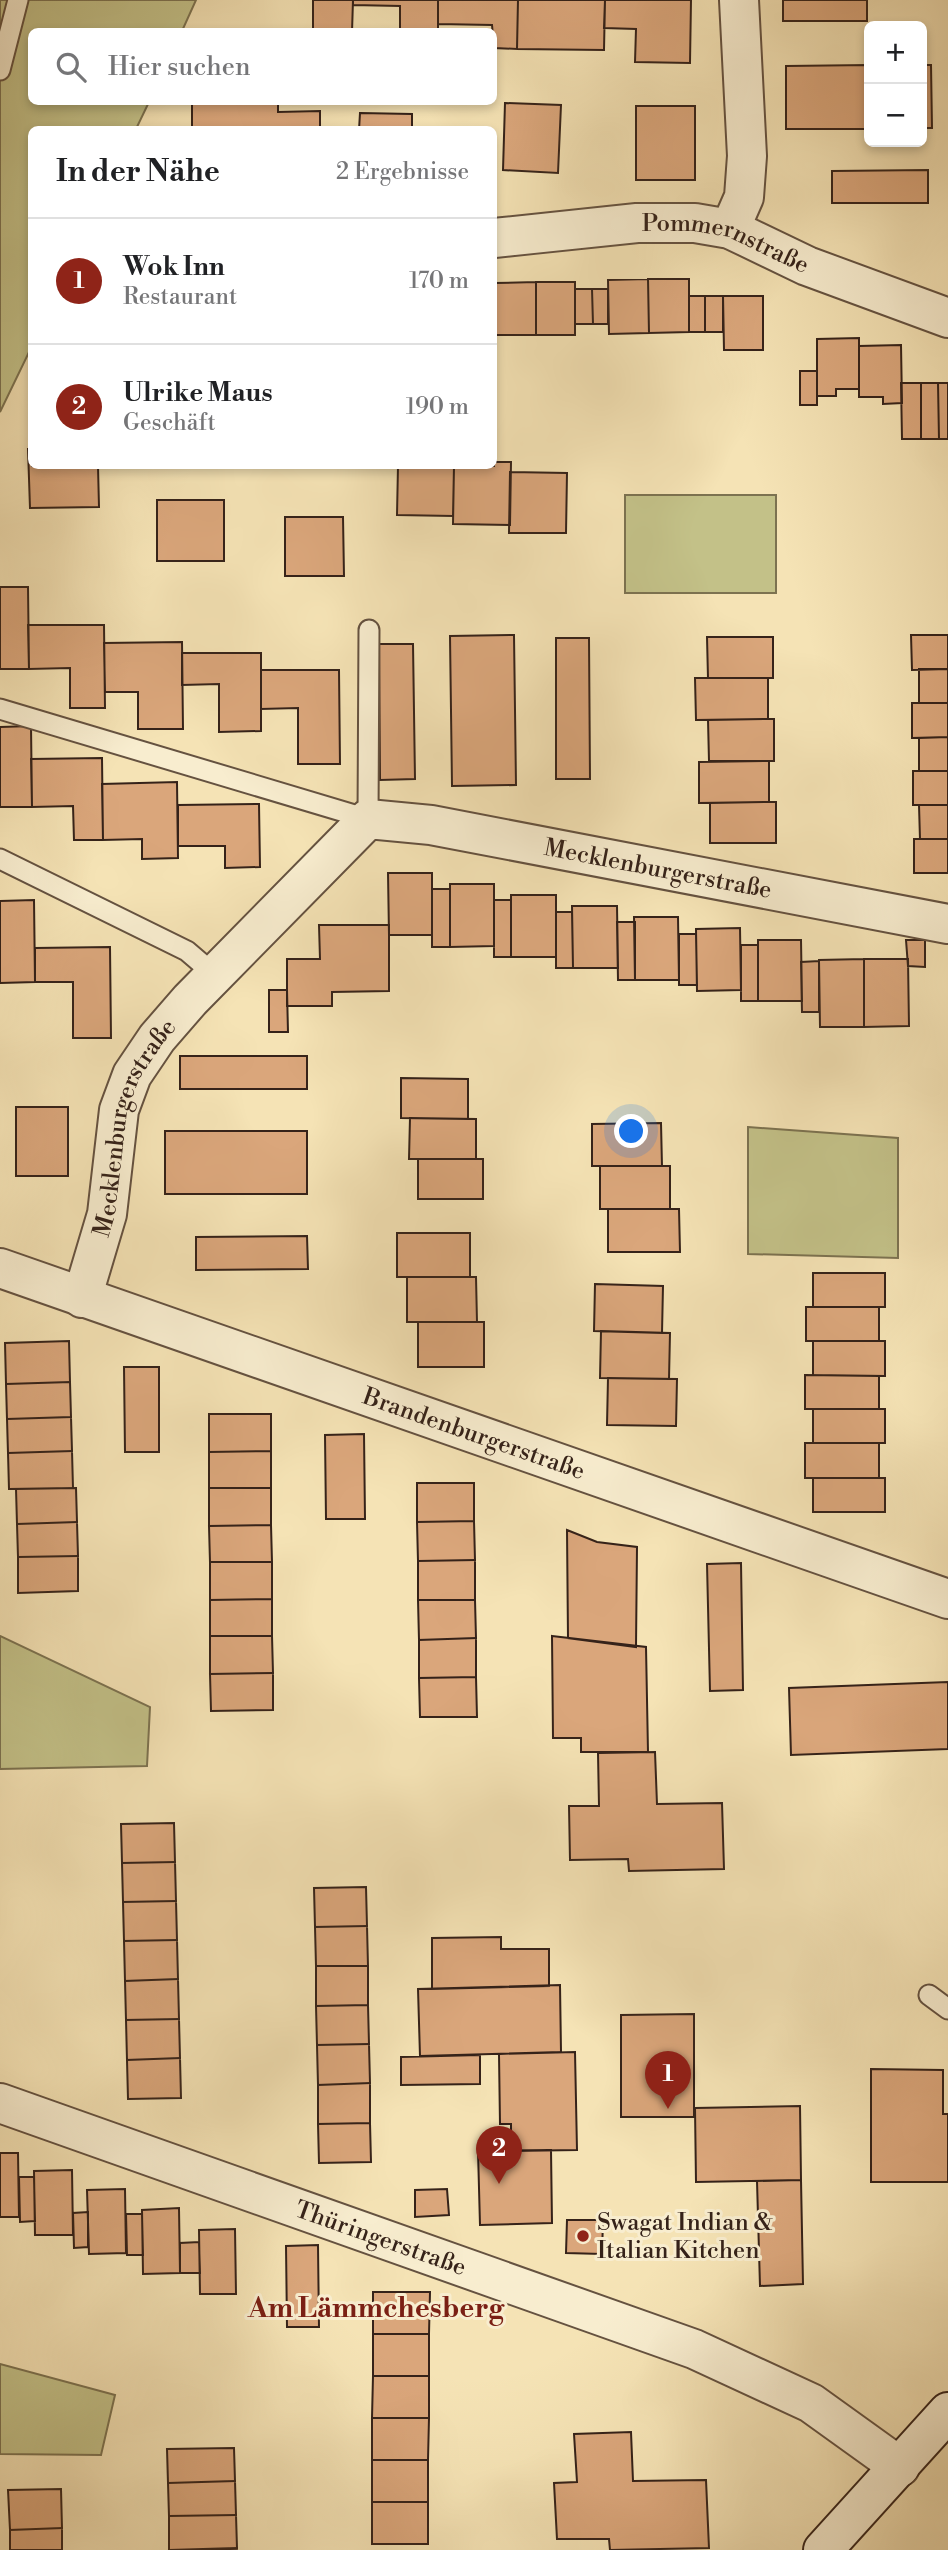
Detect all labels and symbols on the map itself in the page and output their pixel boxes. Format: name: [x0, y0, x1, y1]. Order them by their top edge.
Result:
street label: Pommernstraße: [642, 209, 814, 281]
street label: Mecklenburgerstraße: [542, 833, 774, 906]
street label: Mecklenburgerstraße: [87, 1013, 183, 1241]
your location: [614, 1114, 648, 1148]
street label: Brandenburgerstraße: [358, 1382, 589, 1487]
pin: 1: [645, 2051, 691, 2109]
pin: 2: [476, 2126, 522, 2184]
street label: Thüringerstraße: [291, 2195, 470, 2283]
place label: Swagat Indian & Italian Kitchen: [597, 2208, 773, 2266]
marker: Swagat Indian & Italian Kitchen: [575, 2228, 591, 2244]
district label: Am Lämmchesberg: [247, 2291, 505, 2326]

